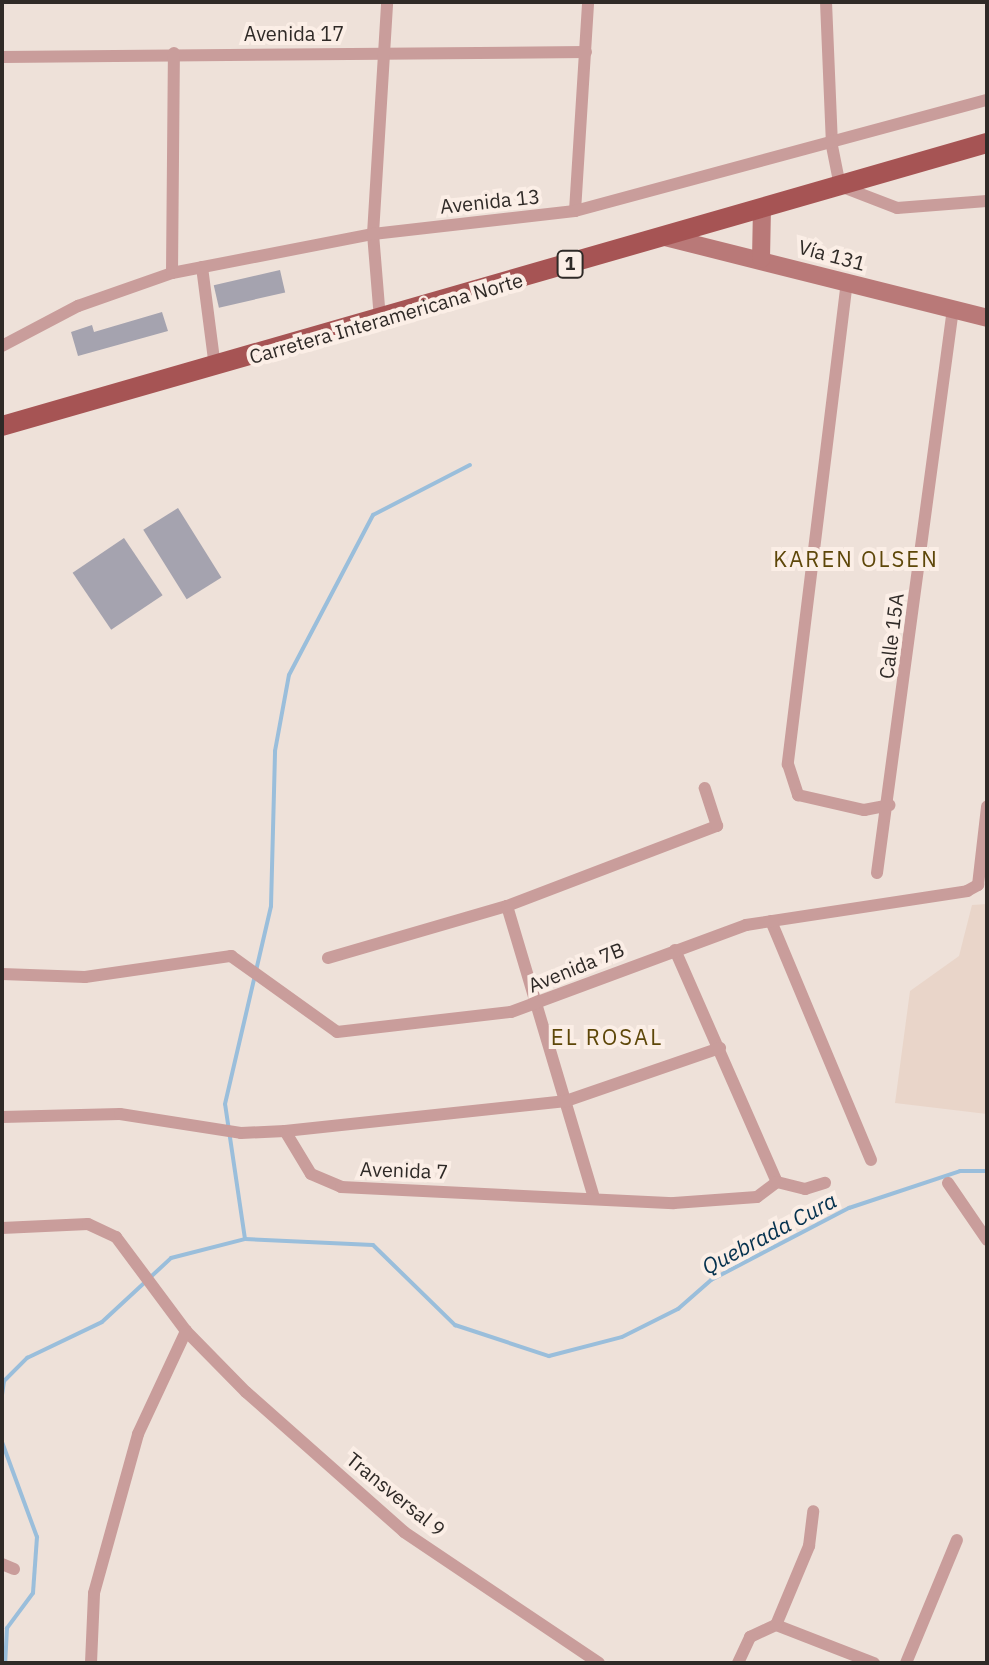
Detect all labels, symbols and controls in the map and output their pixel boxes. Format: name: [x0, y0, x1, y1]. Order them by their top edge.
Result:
street label: Avenida 17: [244, 21, 344, 45]
street label: Avenida 13: [439, 184, 541, 218]
street label: Vía 131: [796, 235, 868, 275]
road number: 1: [556, 250, 584, 278]
street label: Carretera Interamericana Norte: [246, 267, 526, 369]
district label: KAREN OLSEN: [773, 546, 939, 572]
street label: Calle 15A: [874, 592, 908, 680]
street label: Avenida 7B: [524, 937, 628, 997]
district label: EL ROSAL: [551, 1024, 663, 1050]
street label: Avenida 7: [359, 1156, 449, 1184]
water label: Quebrada Cura: [697, 1186, 841, 1280]
street label: Transversal 9: [342, 1447, 450, 1541]

